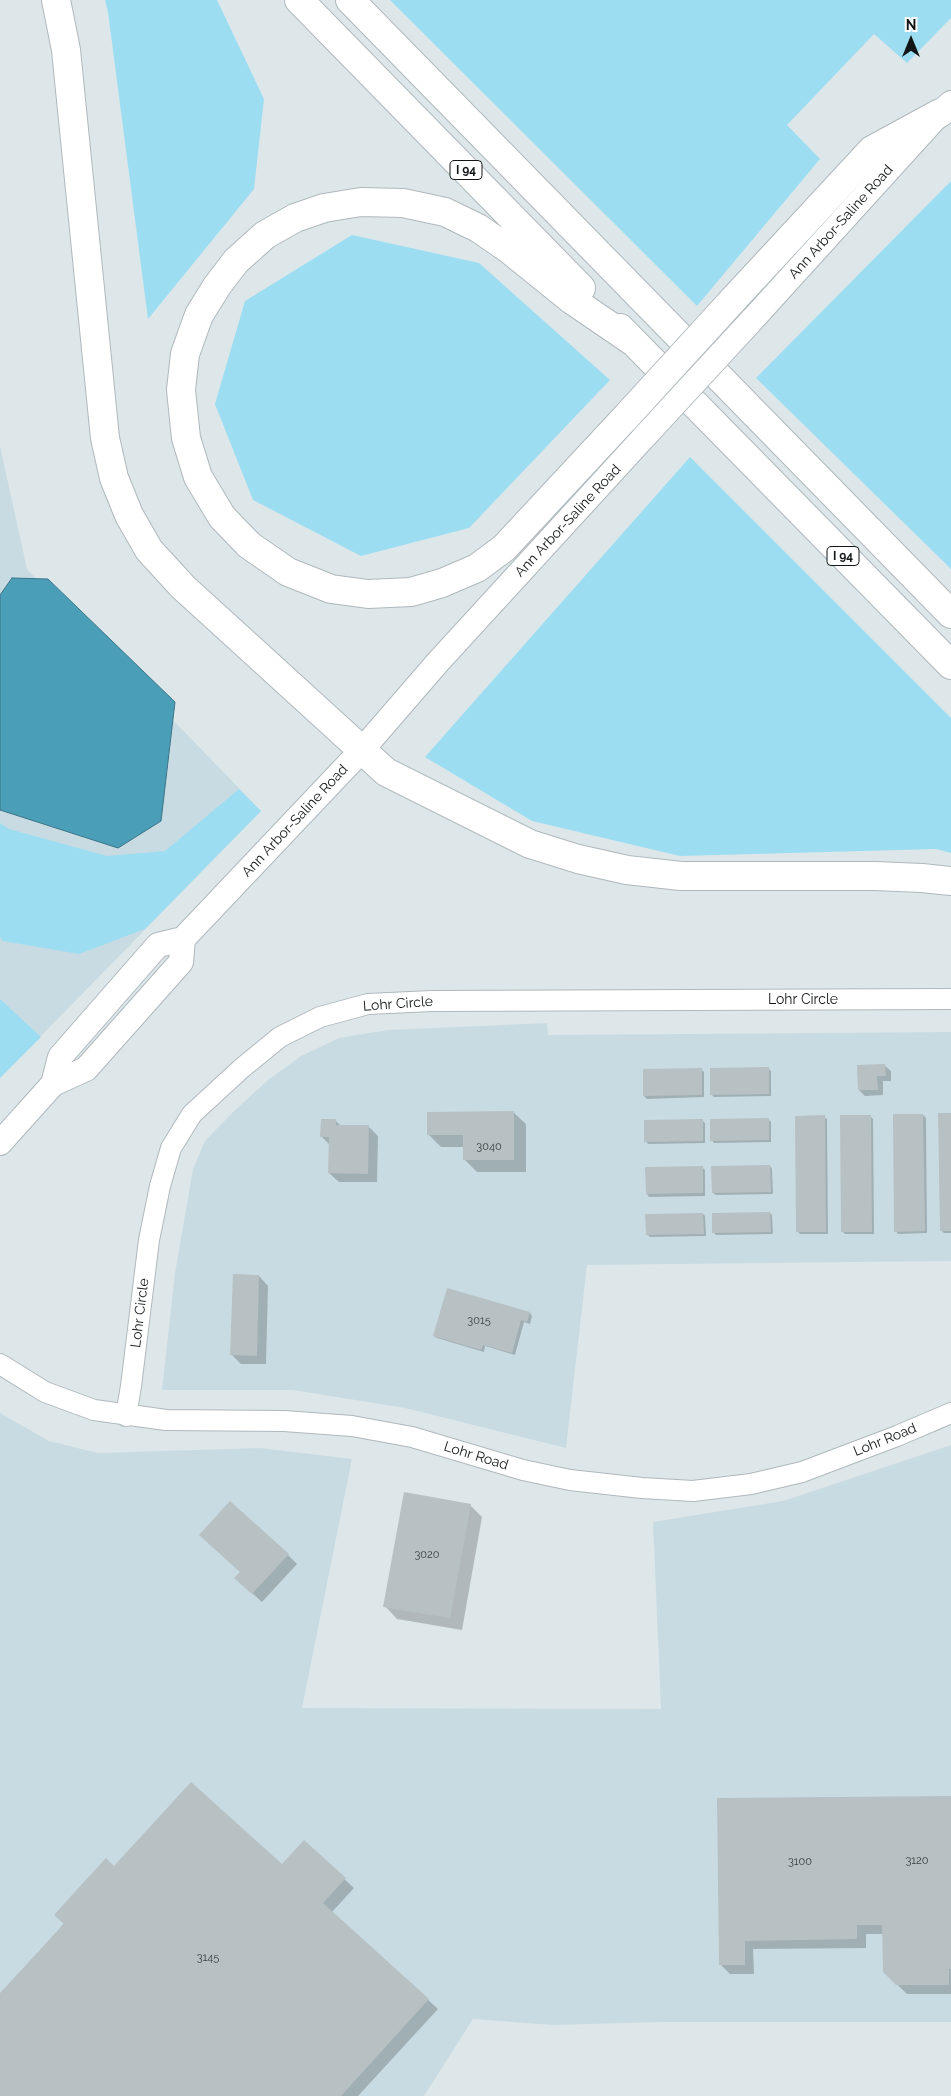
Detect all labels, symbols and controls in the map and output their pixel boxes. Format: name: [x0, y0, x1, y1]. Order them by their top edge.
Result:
north arrow: [886, 15, 936, 65]
text: N: [906, 17, 916, 33]
road number: I 94: [450, 160, 482, 180]
street label: Ann Arbor-Saline Road: [785, 162, 897, 282]
street label: Ann Arbor-Saline Road: [512, 461, 624, 581]
road number: I 94: [827, 546, 859, 566]
street label: Ann Arbor-Saline Road: [239, 761, 351, 881]
street label: Lohr Circle: [768, 992, 838, 1008]
street label: Lohr Circle: [362, 993, 434, 1015]
house number: 3040: [476, 1140, 502, 1154]
street label: Lohr Circle: [127, 1277, 153, 1349]
house number: 3015: [467, 1314, 491, 1328]
street label: Lohr Road: [851, 1420, 919, 1460]
street label: Lohr Road: [442, 1438, 510, 1474]
house number: 3020: [414, 1548, 440, 1562]
house number: 3120: [905, 1854, 929, 1868]
house number: 3100: [788, 1855, 812, 1869]
house number: 3145: [197, 1951, 219, 1965]

